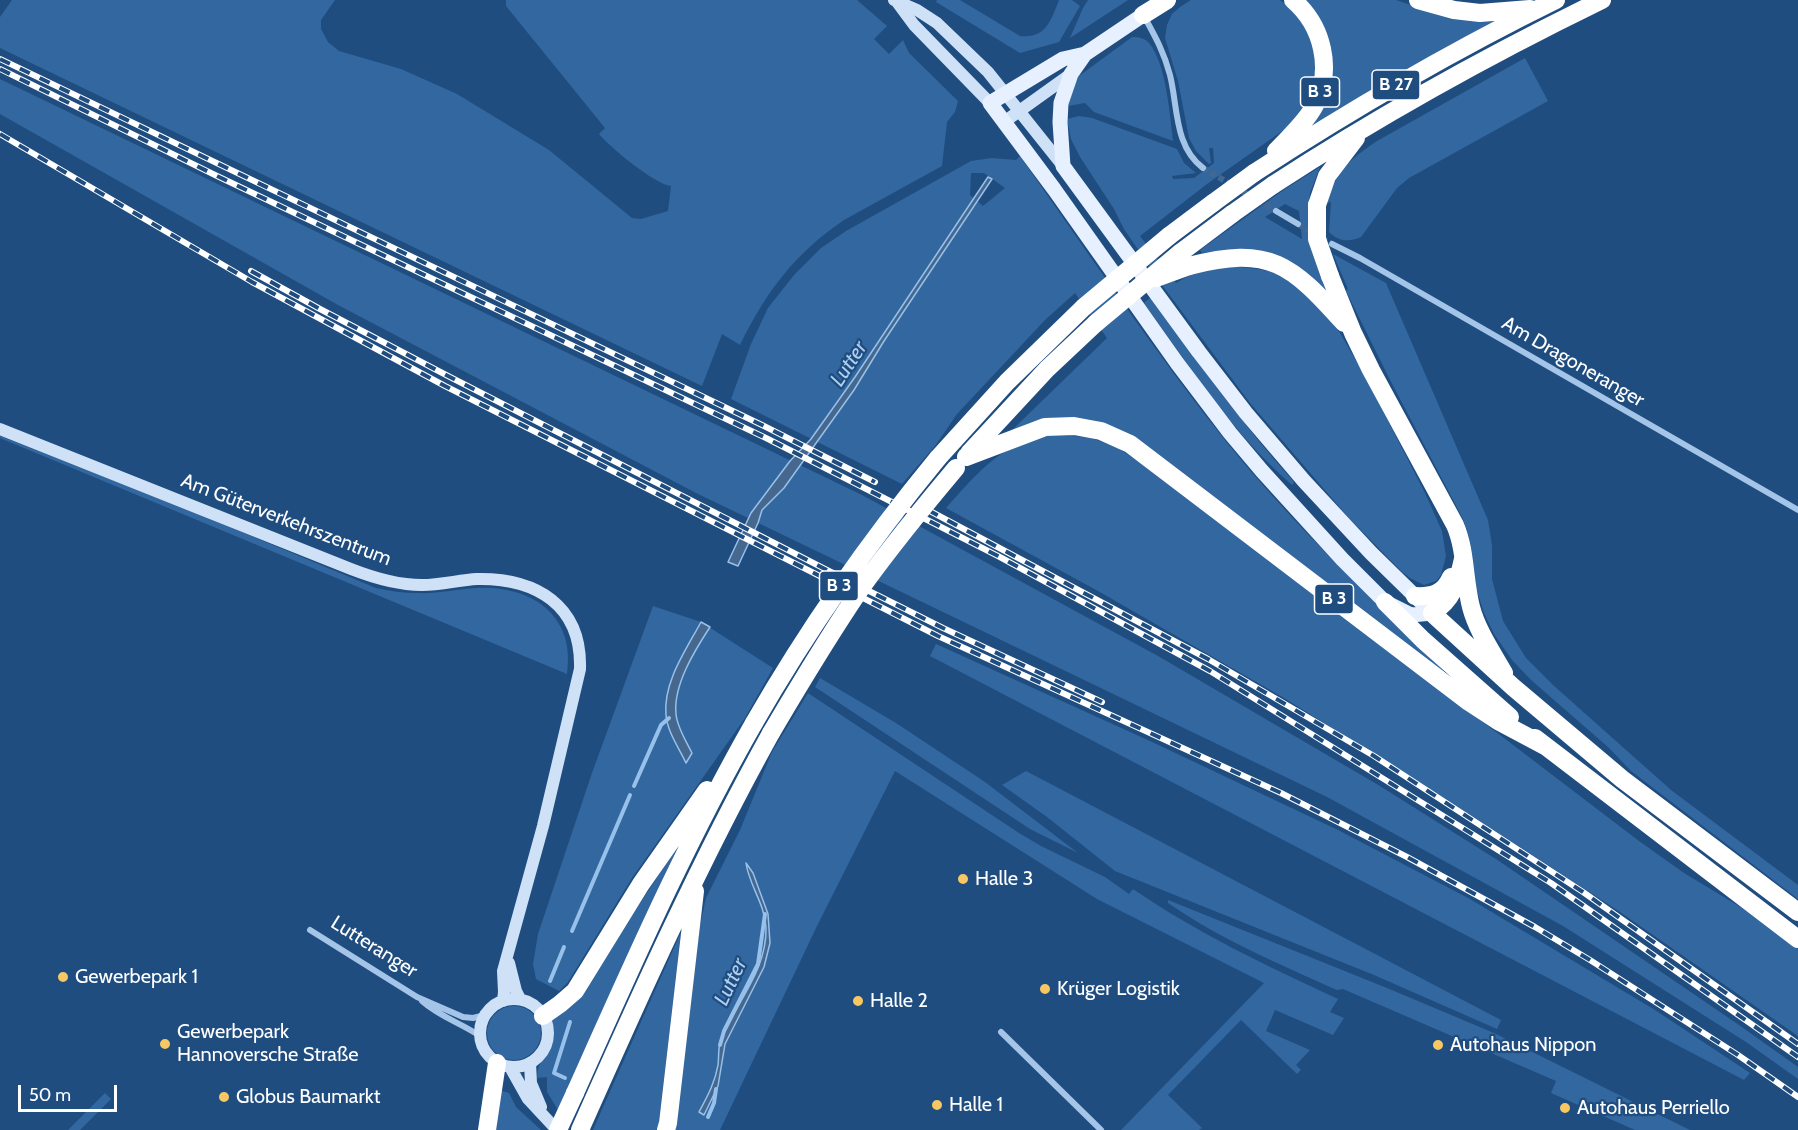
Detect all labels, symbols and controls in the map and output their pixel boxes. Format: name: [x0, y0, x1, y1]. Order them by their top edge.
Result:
road number: B 27: [1372, 70, 1420, 100]
road number: B 3: [1300, 77, 1340, 107]
street label: Am Dragoneranger: [1498, 312, 1648, 412]
water label: Lutter: [825, 337, 873, 391]
street label: Am Güterverkehrszentrum: [177, 469, 395, 571]
road number: B 3: [820, 571, 858, 601]
road number: B 3: [1314, 584, 1354, 614]
place label: Halle 3: [975, 867, 1033, 891]
marker: Halle 3: [956, 872, 970, 886]
street label: Lutteranger: [326, 911, 422, 983]
water label: Lutter: [709, 955, 753, 1009]
place label: Gewerbepark 1: [75, 965, 198, 989]
marker: Gewerbepark 1: [56, 970, 70, 984]
place label: Krüger Logistik: [1057, 977, 1180, 1001]
marker: Krüger Logistik: [1038, 982, 1052, 996]
place label: Halle 2: [870, 989, 928, 1013]
marker: Halle 2: [851, 994, 865, 1008]
place label: Gewerbepark Hannoversche Straße: [177, 1020, 358, 1067]
place label: Autohaus Nippon: [1450, 1033, 1597, 1057]
marker: Gewerbepark Hannoversche Straße: [158, 1037, 172, 1051]
marker: Autohaus Nippon: [1431, 1038, 1445, 1052]
scale bar: [21, 1073, 120, 1111]
text: 50 m: [29, 1084, 71, 1106]
place label: Globus Baumarkt: [236, 1085, 380, 1109]
marker: Globus Baumarkt: [217, 1090, 231, 1104]
place label: Halle 1: [949, 1093, 1003, 1117]
place label: Autohaus Perriello: [1577, 1096, 1730, 1120]
marker: Halle 1: [930, 1098, 944, 1112]
marker: Autohaus Perriello: [1558, 1101, 1572, 1115]

